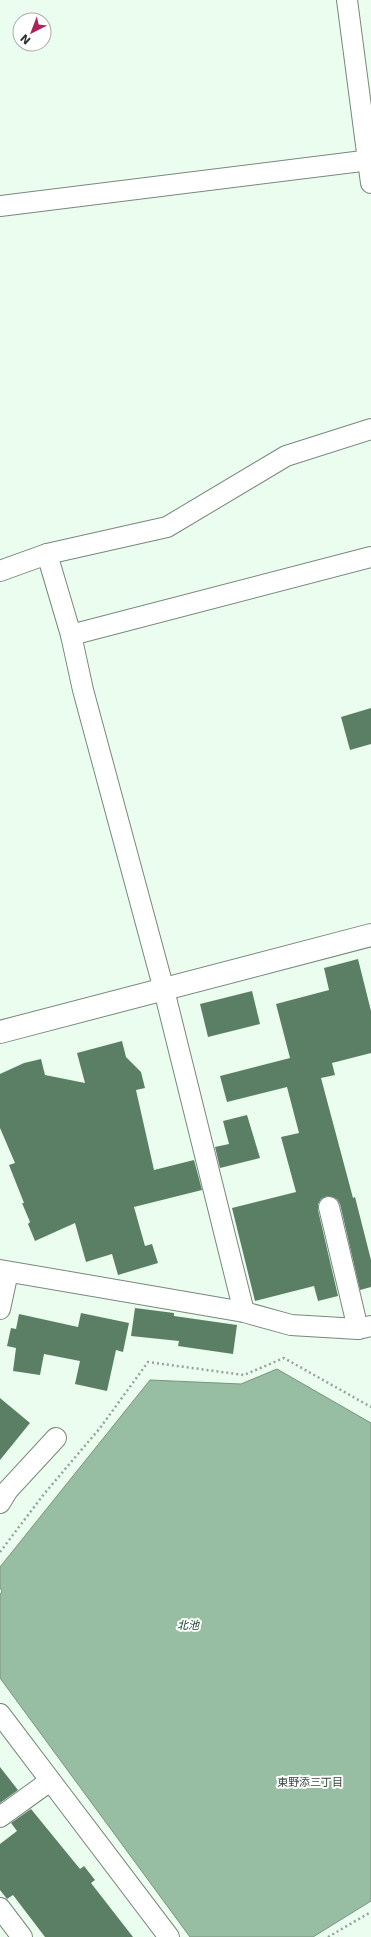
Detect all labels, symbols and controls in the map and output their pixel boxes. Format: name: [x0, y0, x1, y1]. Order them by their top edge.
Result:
north arrow: [12, 12, 52, 52]
text: N: [18, 31, 33, 47]
water label: 北池: [177, 1619, 200, 1632]
district label: 東野添三丁目: [277, 1776, 343, 1789]

